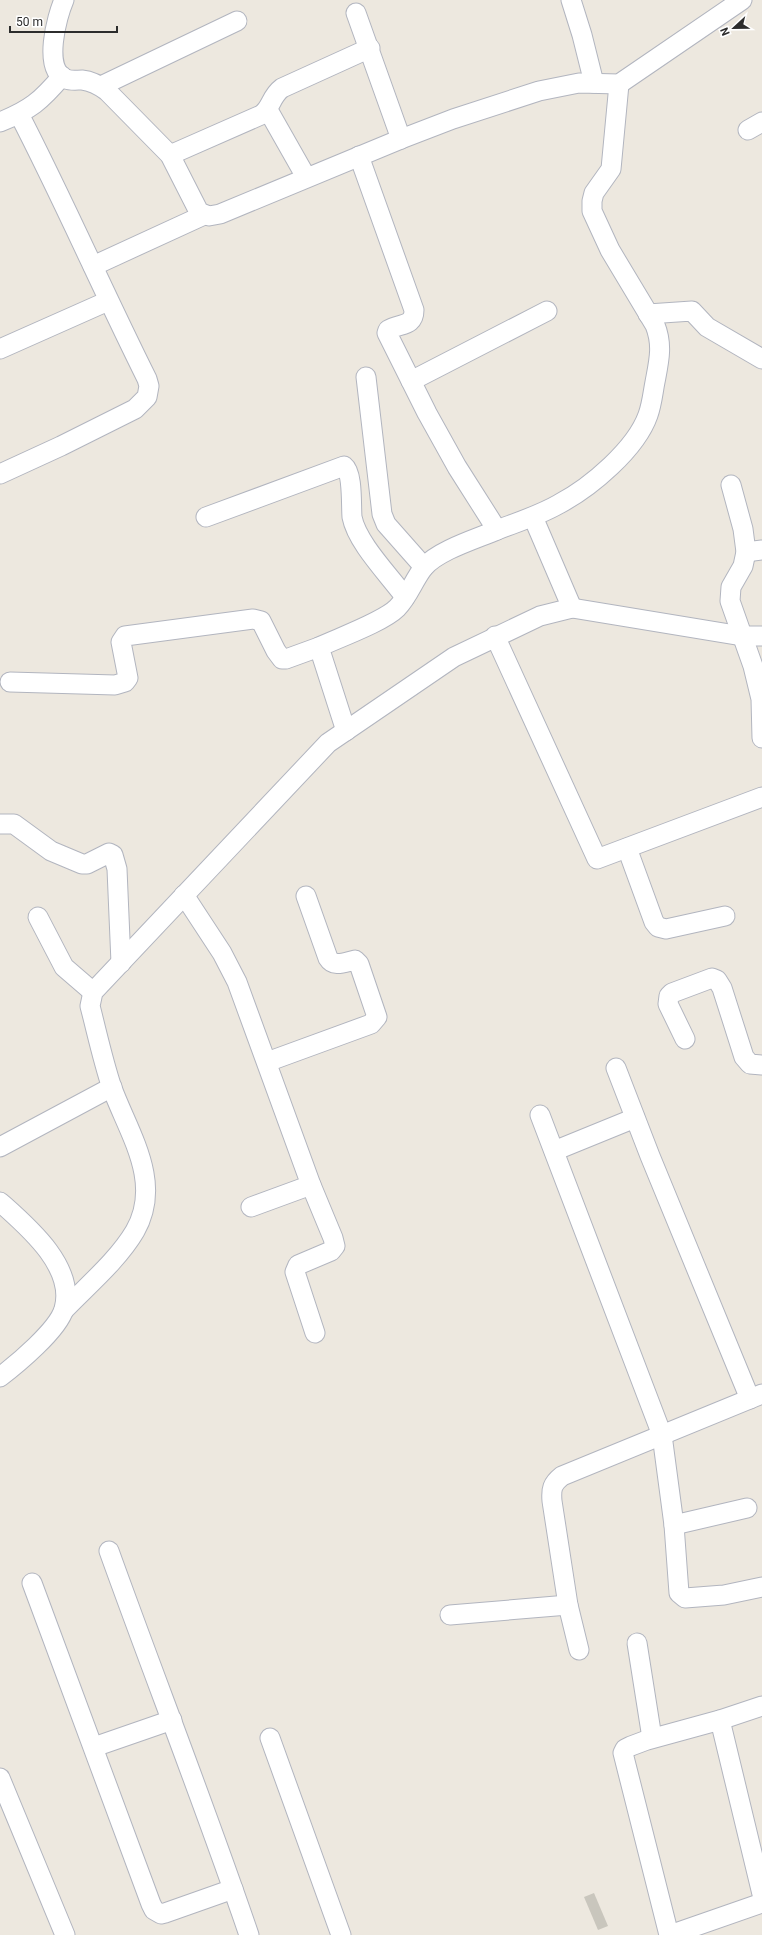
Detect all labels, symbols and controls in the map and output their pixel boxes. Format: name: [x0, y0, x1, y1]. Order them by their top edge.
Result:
scale bar: [10, 8, 117, 34]
north arrow: [714, 8, 754, 48]
text: 50 m: [16, 15, 43, 29]
text: N: [718, 25, 733, 38]

